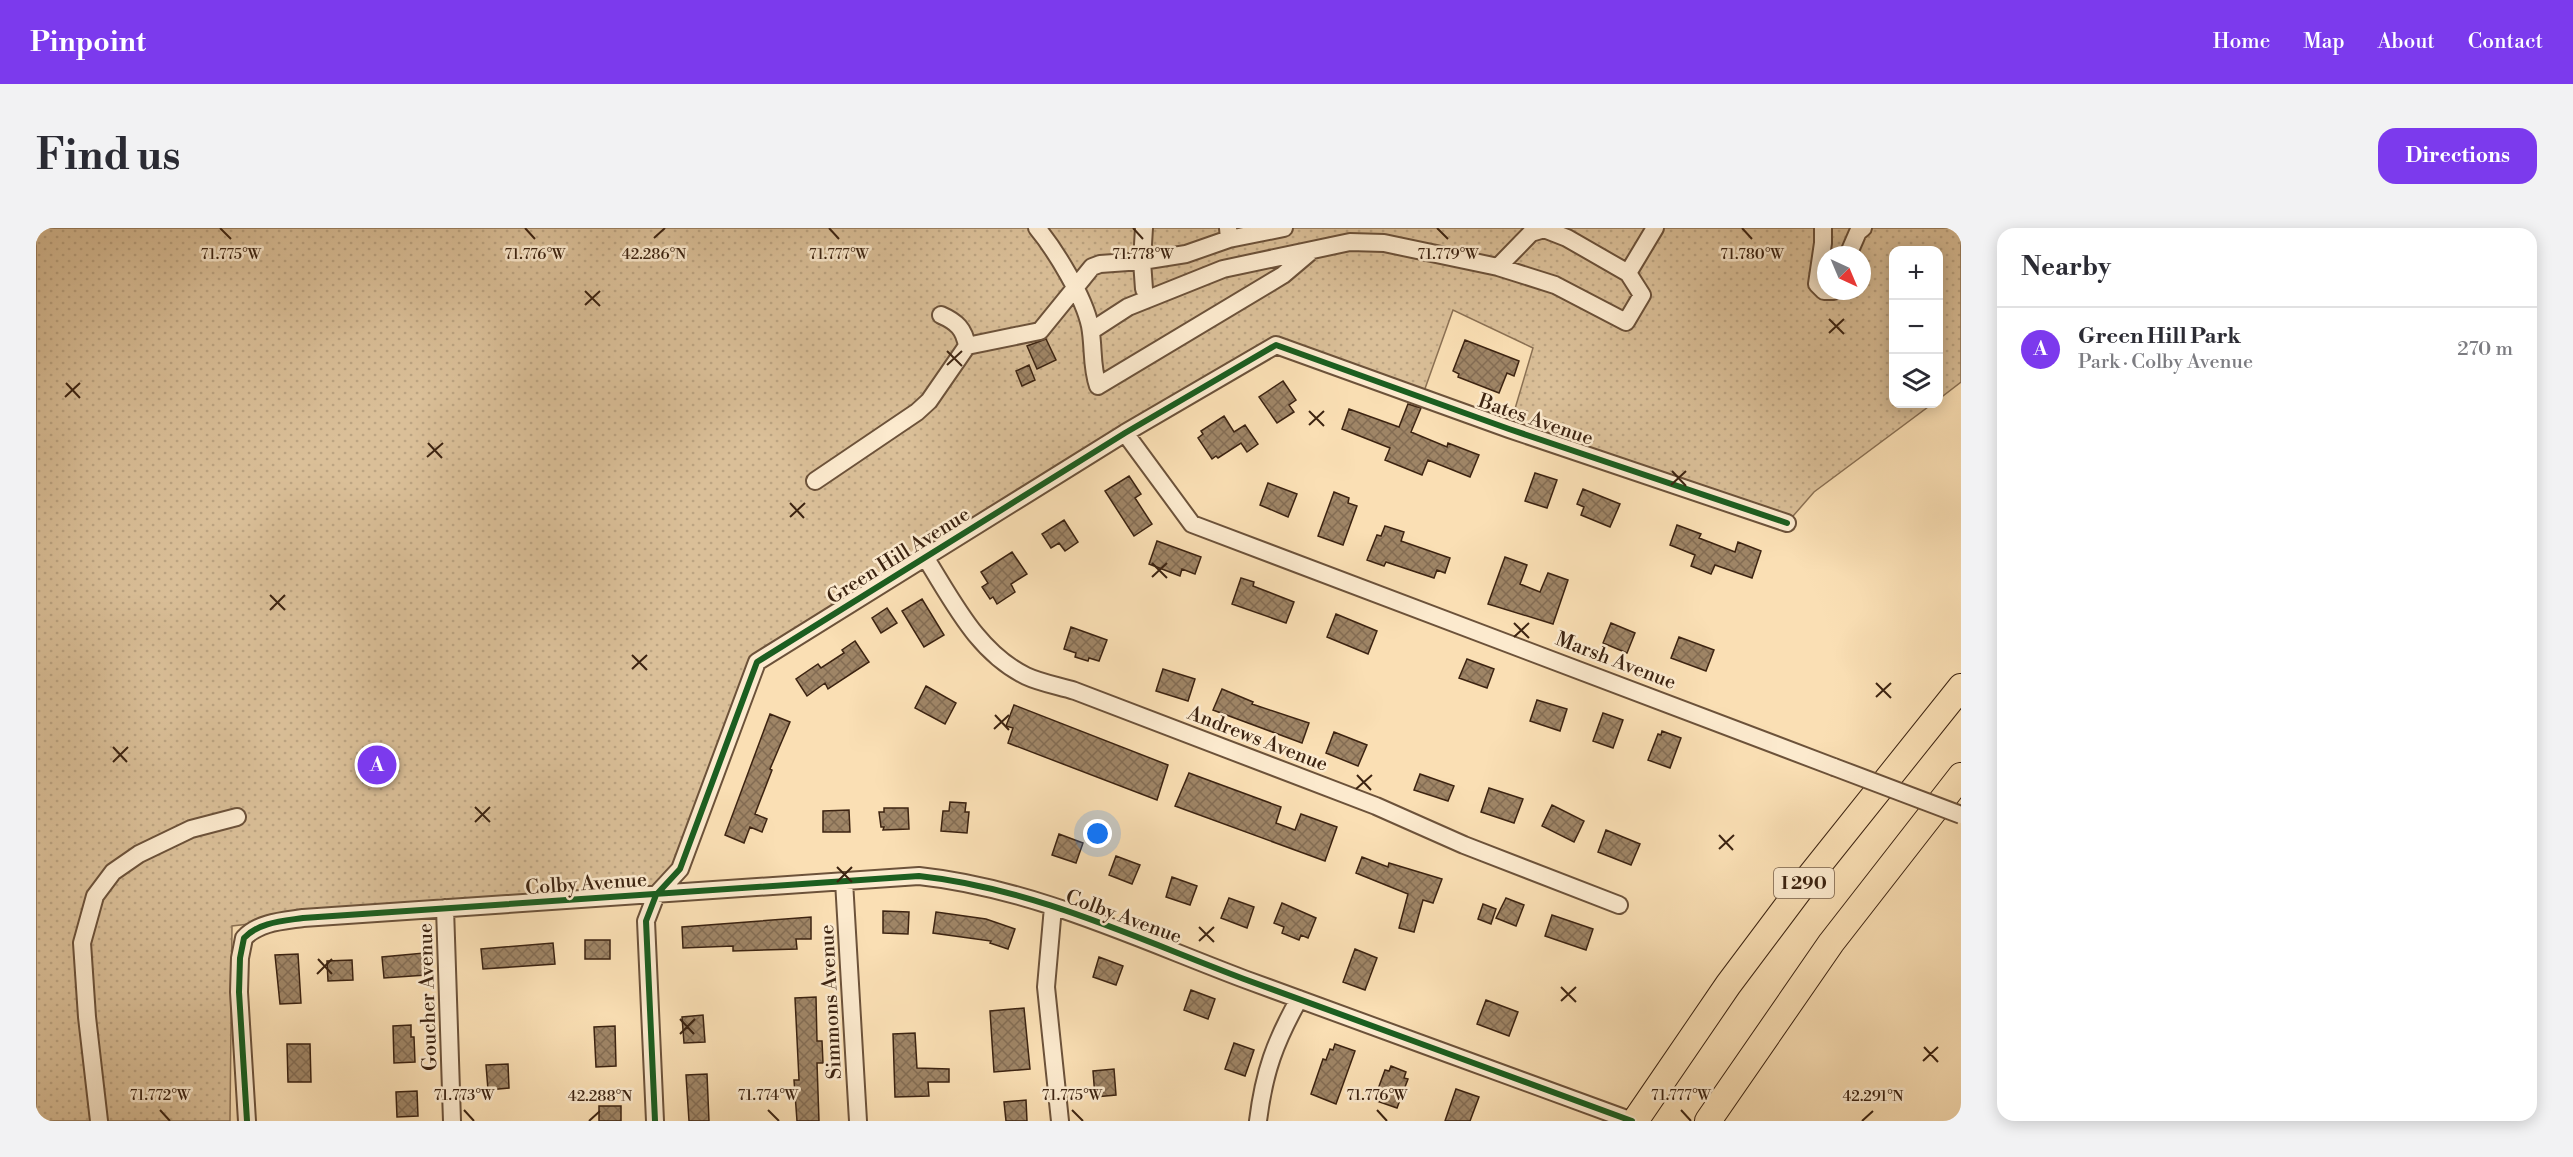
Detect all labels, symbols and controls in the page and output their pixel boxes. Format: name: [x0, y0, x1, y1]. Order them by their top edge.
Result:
text: Pinpoint: [30, 25, 146, 60]
text: Home: [2213, 29, 2270, 55]
text: Map: [2303, 29, 2345, 55]
text: About: [2378, 29, 2435, 55]
text: Contact: [2468, 29, 2543, 55]
button: Directions: [2378, 128, 2537, 184]
text: Find us: [36, 130, 180, 183]
text: 71.775°W: [201, 245, 262, 264]
text: 71.776°W: [505, 245, 566, 264]
text: 42.286°N: [622, 245, 686, 264]
text: 71.777°W: [809, 245, 869, 264]
text: 71.778°W: [1112, 245, 1174, 264]
text: 71.779°W: [1417, 245, 1479, 264]
text: 71.780°W: [1720, 245, 1784, 264]
north arrow: [1817, 246, 1871, 300]
map controls: [1889, 246, 1943, 408]
button: +: [1889, 246, 1943, 300]
text: Nearby: [2021, 251, 2111, 283]
button: −: [1889, 300, 1943, 354]
text: Green Hill Park: [2078, 323, 2241, 350]
text: A: [2033, 337, 2048, 362]
text: 270 m: [2457, 337, 2513, 362]
text: Park · Colby Avenue: [2078, 350, 2253, 375]
button: layers: [1889, 354, 1943, 408]
street label: Bates Avenue: [1474, 389, 1596, 452]
street label: Green Hill Avenue: [823, 502, 975, 610]
street label: Marsh Avenue: [1552, 627, 1679, 696]
street label: Andrews Avenue: [1183, 701, 1331, 778]
pin: A: [358, 742, 396, 788]
your location: [1083, 819, 1112, 848]
street label: Colby Avenue: [524, 868, 648, 901]
road number: I 290: [1774, 868, 1834, 898]
street label: Colby Avenue: [1062, 885, 1185, 950]
street label: Goucher Avenue: [413, 923, 444, 1071]
street label: Simmons Avenue: [815, 924, 848, 1080]
text: 71.772°W: [130, 1086, 191, 1105]
text: 71.773°W: [434, 1086, 495, 1105]
text: 71.774°W: [738, 1086, 799, 1105]
text: 71.775°W: [1042, 1086, 1103, 1105]
text: 71.776°W: [1347, 1086, 1408, 1105]
text: 71.777°W: [1651, 1086, 1711, 1105]
text: 42.288°N: [568, 1087, 632, 1106]
text: 42.291°N: [1842, 1087, 1904, 1106]

